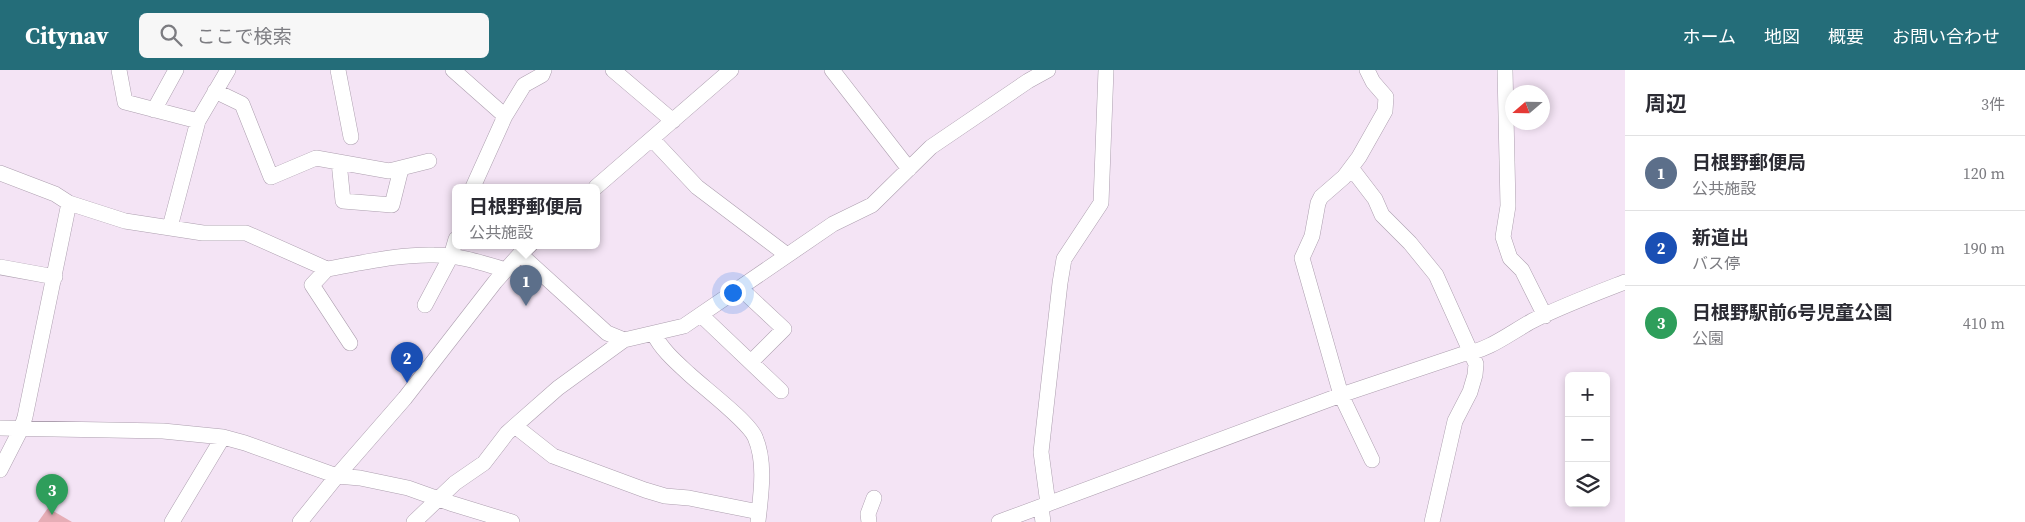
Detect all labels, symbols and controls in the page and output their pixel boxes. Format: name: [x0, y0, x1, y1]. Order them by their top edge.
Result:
search box: [139, 13, 489, 58]
text: Citynav: [25, 19, 109, 52]
icon: search: [157, 21, 185, 49]
text: ここで検索: [197, 23, 292, 49]
text: ホーム: [1683, 24, 1736, 49]
text: 地図: [1764, 24, 1800, 49]
text: 概要: [1828, 24, 1864, 49]
text: お問い合わせ: [1892, 24, 2000, 49]
north arrow: [1505, 85, 1550, 130]
text: 周辺: [1645, 89, 1687, 118]
text: 3件: [1981, 93, 2005, 115]
text: 日根野郵便局: [1692, 149, 1806, 175]
text: 1: [1657, 162, 1665, 184]
text: 120 m: [1963, 162, 2005, 184]
text: 公共施設: [1692, 177, 1756, 199]
popup: [452, 184, 600, 249]
text: 日根野郵便局: [469, 193, 583, 219]
text: 公共施設: [469, 221, 533, 243]
text: 新道出: [1692, 224, 1749, 250]
text: 2: [1657, 237, 1665, 259]
text: 190 m: [1963, 237, 2005, 259]
text: バス停: [1692, 252, 1740, 274]
pin: 1: [510, 265, 542, 306]
your location: [720, 280, 746, 306]
text: 日根野駅前6号児童公園: [1692, 299, 1892, 325]
text: 3: [1657, 312, 1665, 334]
text: 410 m: [1963, 312, 2005, 334]
text: 公園: [1692, 327, 1724, 349]
pin: 2: [391, 342, 423, 383]
map controls: [1565, 372, 1610, 507]
button: +: [1565, 372, 1610, 417]
button: −: [1565, 417, 1610, 462]
button: layers: [1565, 462, 1610, 507]
pin: 3: [36, 474, 68, 515]

